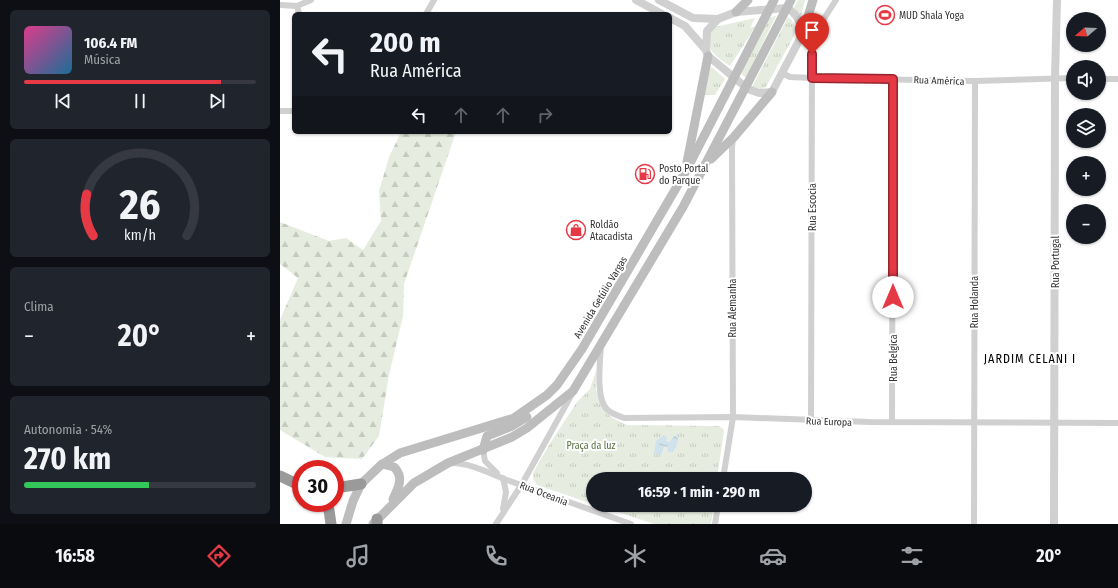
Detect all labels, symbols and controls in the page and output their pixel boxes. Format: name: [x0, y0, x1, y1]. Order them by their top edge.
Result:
sports icon: MUD Shala Yoga: [874, 4, 896, 26]
place label: MUD Shala Yoga: [899, 10, 964, 22]
north arrow: [1066, 12, 1106, 52]
map controls: [1066, 12, 1106, 244]
pin: [795, 13, 829, 54]
icon: arrive: [801, 19, 823, 41]
text: 200 m: [370, 26, 441, 59]
icon: left: [304, 28, 356, 80]
text: 106.4 FM: [84, 34, 137, 52]
text: Música: [84, 52, 121, 67]
text: Rua América: [370, 60, 462, 82]
button: sound: [1066, 60, 1106, 100]
street label: Rua América: [913, 74, 965, 88]
icon: previous: [52, 90, 74, 112]
icon: pause: [129, 90, 151, 112]
icon: next: [206, 90, 228, 112]
icon: left: [408, 104, 430, 126]
icon: ahead: [450, 104, 472, 126]
icon: ahead: [492, 104, 514, 126]
icon: right: [534, 104, 556, 126]
button: layers: [1066, 108, 1106, 148]
button: +: [1066, 156, 1106, 196]
fuel station icon: Posto Portal do Parque: [634, 163, 656, 185]
place label: Posto Portal do Parque: [659, 163, 709, 187]
text: 26: [118, 180, 161, 230]
street label: Rua Escocia: [807, 183, 819, 231]
button: −: [1066, 204, 1106, 244]
shop icon: Roldão Atacadista: [565, 219, 587, 241]
place label: Roldão Atacadista: [590, 219, 633, 243]
text: km/h: [124, 226, 156, 243]
street label: Rua Portugal: [1050, 236, 1062, 288]
street label: Avenida Getúlio Vargas: [571, 254, 630, 341]
position arrow: [872, 276, 914, 318]
street label: Rua Holanda: [969, 276, 981, 328]
street label: Rua Alemanha: [727, 279, 739, 337]
text: Clima: [24, 299, 54, 314]
text: 20°: [118, 318, 162, 354]
text: −: [24, 323, 34, 350]
text: +: [246, 323, 256, 350]
street label: Rua Belgica: [888, 334, 900, 382]
district label: JARDIM CELANI I: [984, 352, 1076, 366]
street label: Rua Europa: [806, 415, 852, 429]
text: Autonomia · 54%: [24, 422, 112, 437]
park label: Praça da luz: [567, 440, 616, 452]
text: 270 km: [24, 441, 111, 477]
speed limit sign: 30: [292, 460, 344, 512]
street label: Rua Oceania: [518, 479, 570, 509]
text: 16:59 · 1 min · 290 m: [638, 483, 760, 501]
icon: directions: [205, 542, 233, 570]
icon: music: [344, 542, 372, 570]
icon: phone: [482, 542, 510, 570]
icon: climate: [621, 542, 649, 570]
icon: car: [759, 542, 787, 570]
icon: filters: [898, 542, 926, 570]
text: 16:58: [55, 545, 95, 567]
text: 20°: [1036, 545, 1063, 567]

